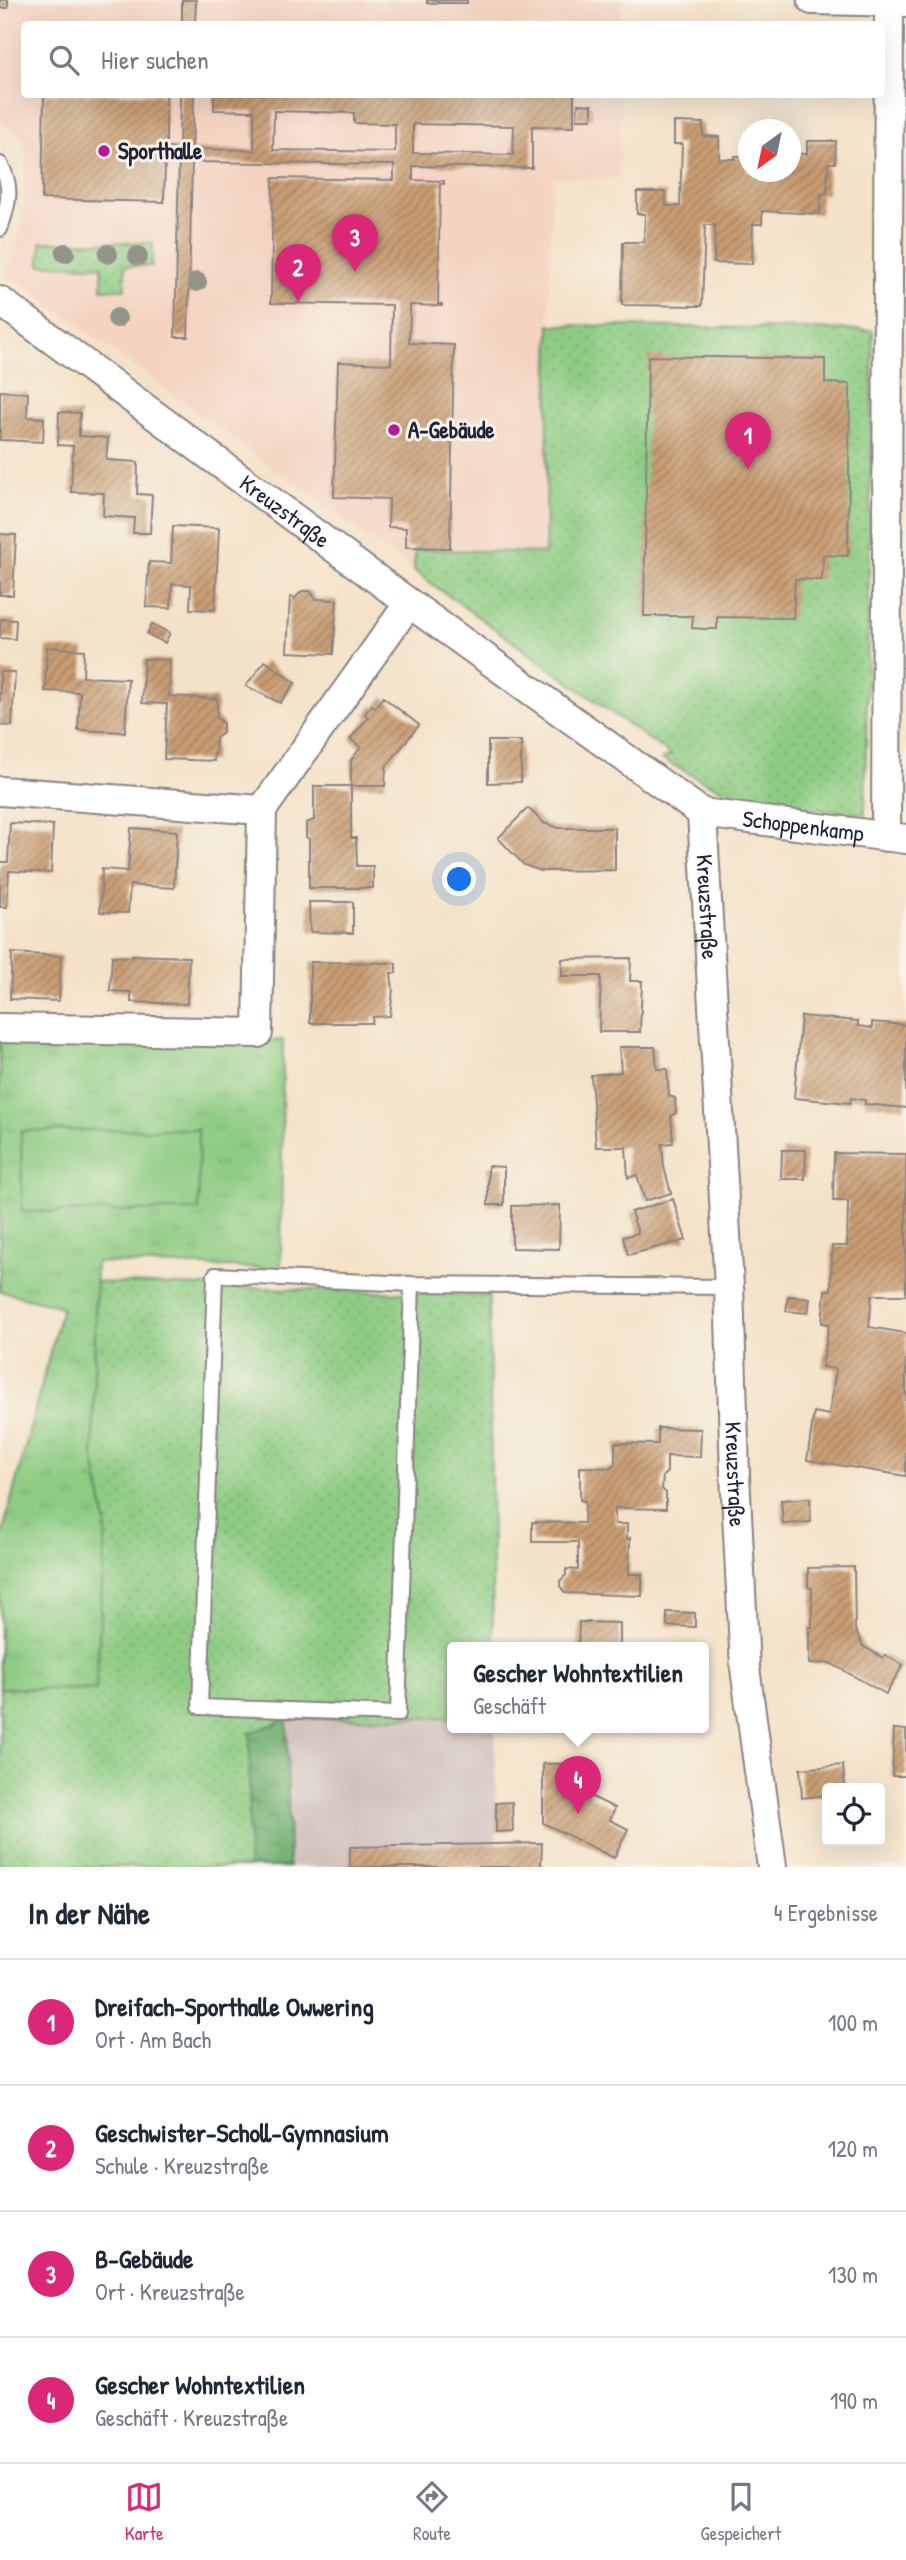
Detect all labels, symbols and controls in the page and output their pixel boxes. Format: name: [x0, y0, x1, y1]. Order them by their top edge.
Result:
search box: [21, 21, 885, 98]
icon: search: [45, 41, 83, 79]
text: Hier suchen: [101, 42, 209, 77]
north arrow: [738, 119, 801, 182]
place label: Sporthalle: [118, 135, 203, 167]
marker: Sporthalle: [96, 143, 112, 159]
pin: 3: [332, 214, 378, 272]
pin: 2: [275, 244, 321, 302]
pin: 1: [725, 412, 771, 470]
place label: A-Gebäude: [408, 414, 495, 445]
marker: A-Gebäude: [386, 422, 402, 438]
street label: Kreuzstraße: [234, 467, 337, 555]
street label: Schoppenkamp: [741, 802, 866, 849]
street label: Kreuzstraße: [689, 853, 726, 960]
your location: [442, 862, 476, 896]
street label: Kreuzstraße: [718, 1421, 754, 1527]
popup: [447, 1642, 709, 1733]
text: Gescher Wohntextilien: [473, 1655, 683, 1690]
text: Geschäft: [473, 1690, 546, 1721]
pin: 4: [555, 1756, 601, 1814]
map controls: [822, 1783, 885, 1846]
button: locate: [822, 1783, 885, 1846]
text: In der Nähe: [28, 1893, 150, 1933]
text: 4 Ergebnisse: [774, 1897, 878, 1928]
text: Dreifach-Sporthalle Owwering: [95, 1989, 374, 2024]
text: 1: [47, 2007, 55, 2038]
text: 100 m: [828, 2007, 878, 2038]
text: Ort · Am Bach: [95, 2024, 211, 2055]
text: Geschwister-Scholl-Gymnasium: [95, 2115, 389, 2150]
text: 2: [46, 2133, 56, 2164]
text: 120 m: [828, 2133, 878, 2164]
text: Schule · Kreuzstraße: [95, 2150, 269, 2181]
text: B-Gebäude: [95, 2241, 193, 2276]
text: 3: [46, 2259, 56, 2290]
text: 130 m: [828, 2259, 878, 2290]
text: Ort · Kreuzstraße: [95, 2276, 245, 2307]
text: Gescher Wohntextilien: [95, 2367, 305, 2402]
text: 4: [47, 2385, 55, 2416]
text: 190 m: [830, 2385, 878, 2416]
text: Geschäft · Kreuzstraße: [95, 2402, 288, 2433]
tab: Karte: [125, 2478, 164, 2546]
tab: Route: [413, 2478, 451, 2546]
tab: Gespeichert: [701, 2478, 781, 2546]

